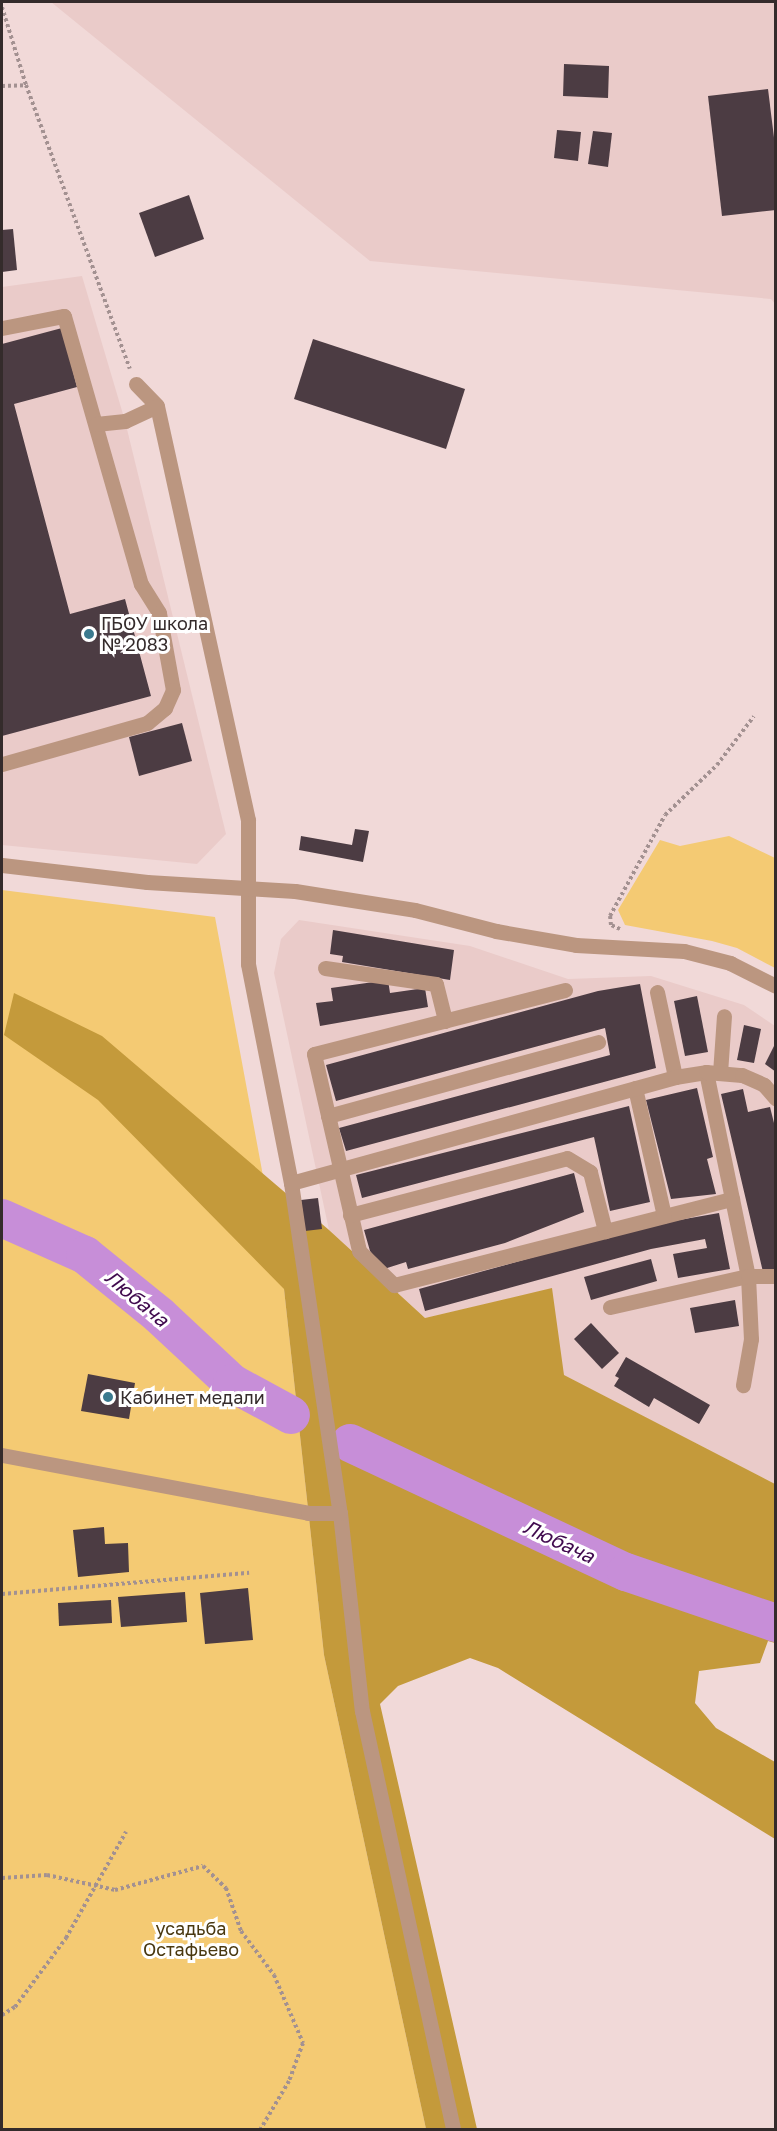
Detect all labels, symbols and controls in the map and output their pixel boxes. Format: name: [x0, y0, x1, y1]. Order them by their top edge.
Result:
place label: ГБОУ школа № 2083: [101, 613, 208, 656]
marker: ГБОУ школа № 2083: [82, 627, 96, 641]
water label: Любача: [100, 1265, 174, 1331]
place label: Кабинет медали: [120, 1386, 265, 1408]
marker: Кабинет медали: [101, 1390, 115, 1404]
water label: Любача: [520, 1514, 598, 1568]
park label: усадьба Остафьево: [143, 1918, 239, 1960]

